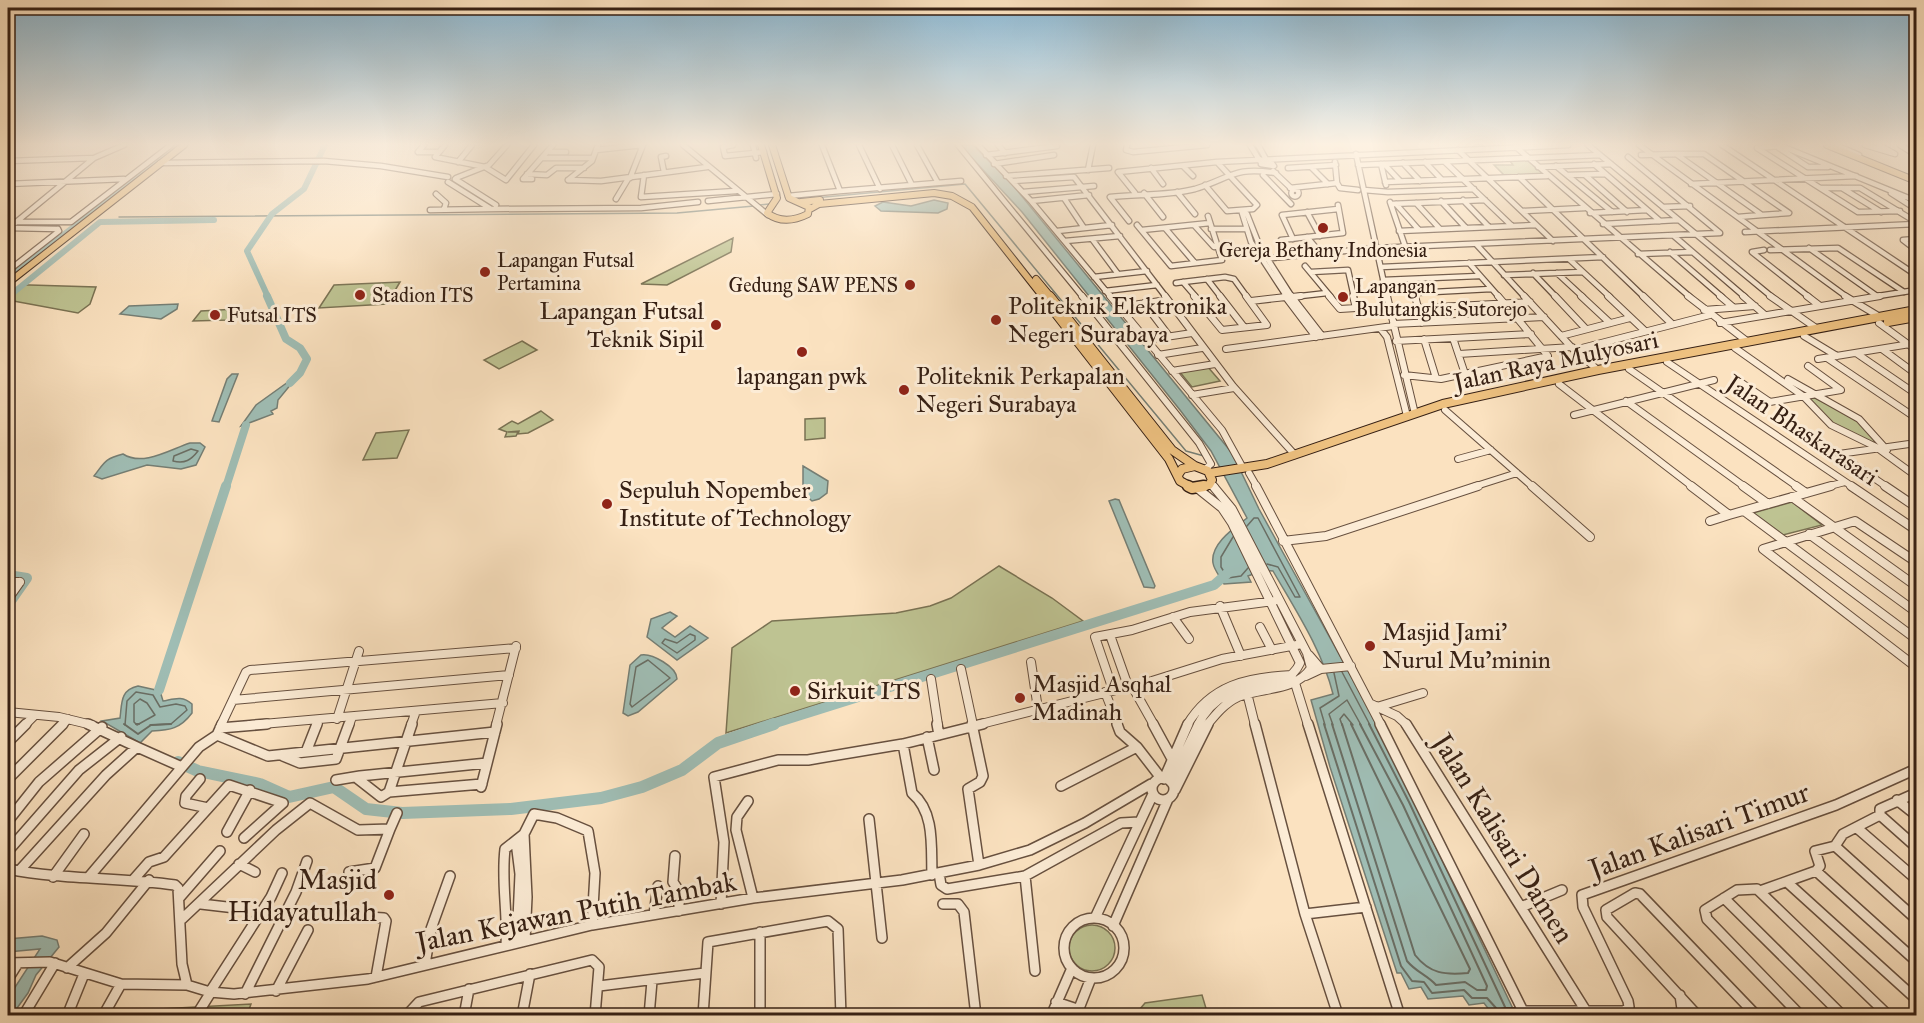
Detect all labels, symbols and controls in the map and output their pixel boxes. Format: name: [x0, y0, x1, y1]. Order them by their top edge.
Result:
marker: Gereja Bethany Indonesia: [1316, 221, 1330, 235]
place label: Gereja Bethany Indonesia: [1219, 238, 1428, 262]
place label: Lapangan Futsal Pertamina: [497, 248, 635, 295]
marker: Lapangan Futsal Pertamina: [478, 265, 492, 279]
place label: Gedung SAW PENS: [729, 273, 898, 298]
place label: Lapangan Bulutangkis Sutorejo: [1355, 274, 1527, 322]
marker: Gedung SAW PENS: [903, 278, 917, 292]
place label: Stadion ITS: [372, 283, 474, 307]
marker: Stadion ITS: [353, 288, 367, 302]
marker: Lapangan Bulutangkis Sutorejo: [1336, 290, 1350, 304]
place label: Politeknik Elektronika Negeri Surabaya: [1008, 291, 1228, 349]
place label: Lapangan Futsal Teknik Sipil: [539, 296, 705, 354]
place label: Futsal ITS: [227, 303, 317, 327]
marker: Futsal ITS: [208, 308, 222, 322]
marker: Politeknik Elektronika Negeri Surabaya: [989, 313, 1003, 327]
marker: Lapangan Futsal Teknik Sipil: [709, 318, 723, 332]
street label: Jalan Raya Mulyosari: [1448, 325, 1661, 398]
marker: lapangan pwk: [795, 345, 809, 359]
place label: lapangan pwk: [737, 361, 868, 391]
place label: Politeknik Perkapalan Negeri Surabaya: [916, 361, 1125, 419]
street label: Jalan Bhaskarasari: [1718, 366, 1884, 492]
marker: Politeknik Perkapalan Negeri Surabaya: [897, 383, 911, 397]
place label: Sepuluh Nopember Institute of Technology: [619, 475, 851, 533]
marker: Sepuluh Nopember Institute of Technology: [600, 497, 614, 511]
place label: Masjid Jami' Nurul Mu'minin: [1382, 617, 1551, 675]
marker: Masjid Jami' Nurul Mu'minin: [1363, 639, 1377, 653]
place label: Masjid Asqhal Madinah: [1032, 669, 1172, 727]
place label: Sirkuit ITS: [807, 676, 921, 706]
marker: Sirkuit ITS: [788, 684, 802, 698]
marker: Masjid Asqhal Madinah: [1013, 691, 1027, 705]
street label: Jalan Kalisari Damen: [1423, 724, 1582, 949]
street label: Jalan Kalisari Timur: [1581, 774, 1815, 888]
place label: Masjid Hidayatullah: [227, 862, 377, 929]
street label: Jalan Kejawan Putih Tambak: [410, 863, 739, 960]
marker: Masjid Hidayatullah: [382, 888, 396, 902]

